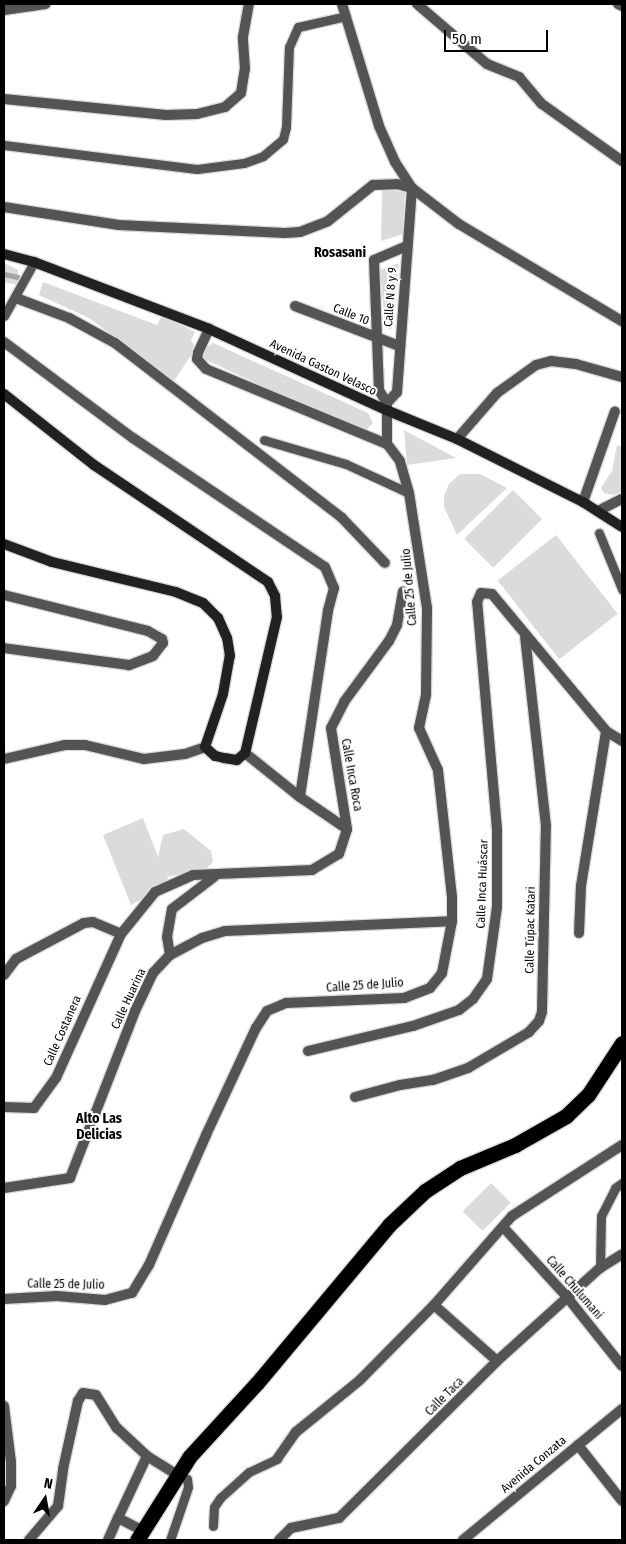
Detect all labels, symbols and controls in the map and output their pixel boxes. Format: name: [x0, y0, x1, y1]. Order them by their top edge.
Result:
scale bar: [446, 20, 550, 52]
text: 50 m: [452, 30, 482, 48]
district label: Rosasani: [314, 245, 366, 261]
street label: Calle N 8 y 9: [382, 267, 400, 327]
street label: Calle 10: [331, 301, 371, 329]
street label: Avenida Gaston Velasco: [267, 337, 379, 399]
street label: Calle 25 de Julio: [399, 548, 421, 626]
street label: Calle Inca Roca: [338, 738, 364, 812]
street label: Calle Inca Huáscar: [474, 839, 492, 929]
street label: Calle Túpac Katari: [523, 886, 539, 974]
street label: Calle Huarina: [109, 966, 149, 1032]
street label: Calle 25 de Julio: [326, 976, 404, 996]
street label: Calle Costanera: [41, 993, 85, 1069]
district label: Alto Las Delicias: [76, 1111, 122, 1144]
street label: Calle Chulumani: [543, 1253, 605, 1323]
street label: Calle 25 de Julio: [27, 1277, 105, 1293]
street label: Calle Taca: [423, 1375, 467, 1419]
street label: Avenida Conzata: [498, 1434, 570, 1496]
north arrow: [20, 1474, 70, 1524]
text: N: [42, 1475, 54, 1493]

